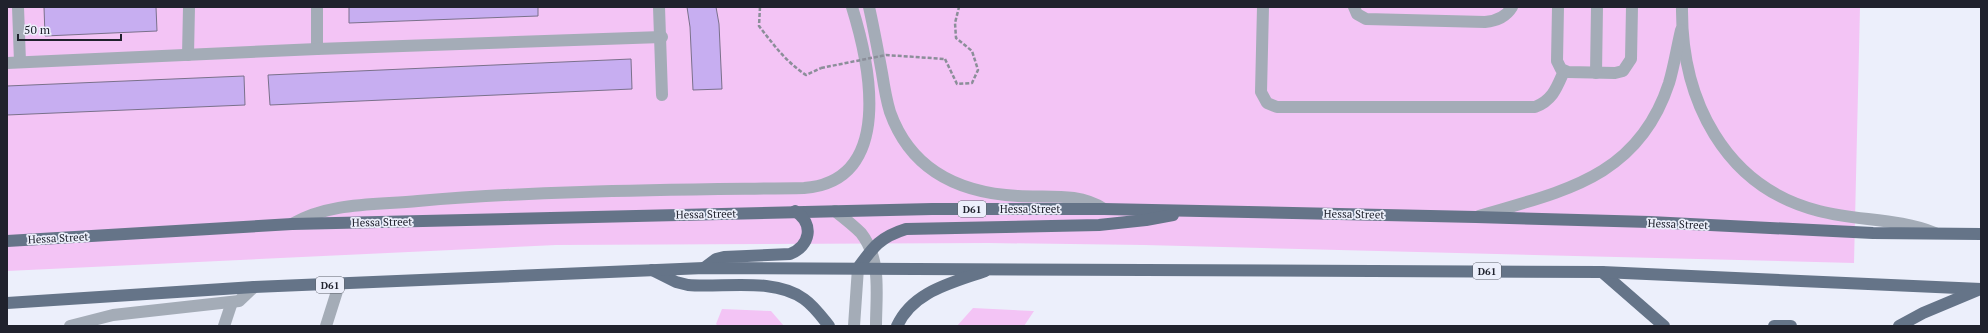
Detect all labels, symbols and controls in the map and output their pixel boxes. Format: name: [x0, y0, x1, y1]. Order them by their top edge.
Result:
scale bar: [18, 16, 121, 42]
text: 50 m: [24, 22, 51, 37]
road number: D61: [958, 201, 986, 217]
street label: Hessa Street: [1000, 202, 1060, 216]
street label: Hessa Street: [676, 206, 736, 222]
street label: Hessa Street: [1324, 206, 1384, 222]
street label: Hessa Street: [352, 214, 412, 230]
street label: Hessa Street: [1647, 216, 1709, 232]
street label: Hessa Street: [27, 229, 89, 247]
road number: D61: [1473, 263, 1501, 279]
road number: D61: [316, 277, 344, 293]

